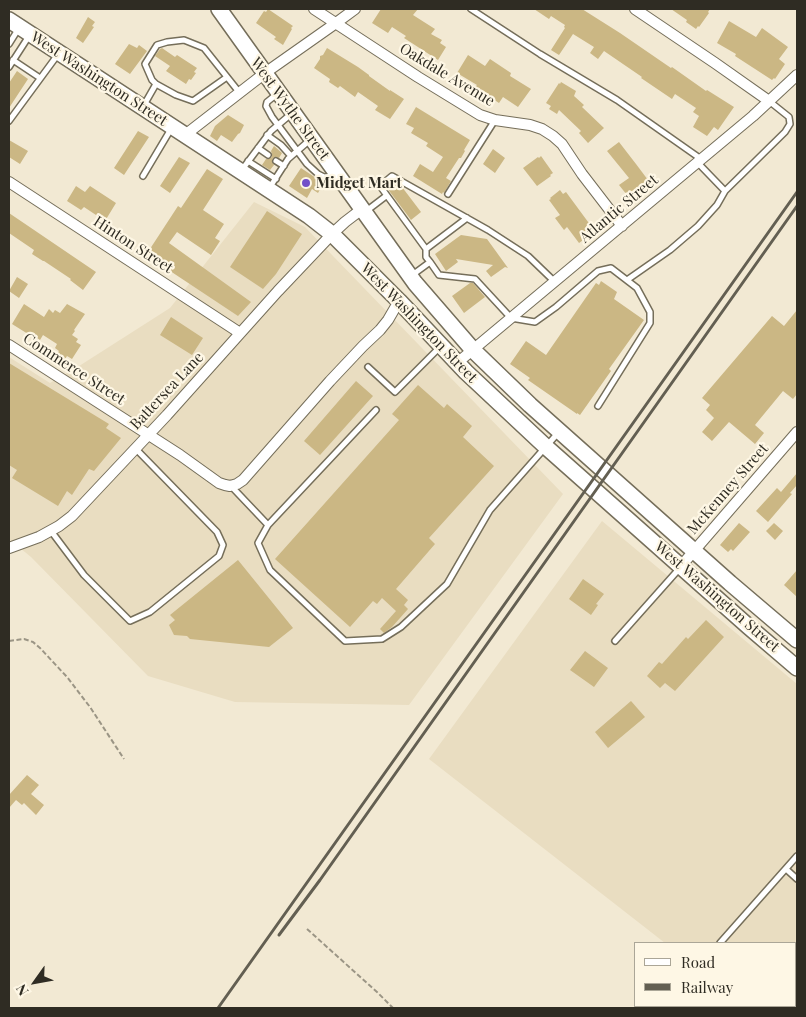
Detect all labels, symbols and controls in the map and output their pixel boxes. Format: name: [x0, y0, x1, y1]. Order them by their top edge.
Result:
street label: West Washington Street: [27, 28, 171, 130]
street label: Oakdale Avenue: [396, 40, 498, 110]
street label: West Wythe Street: [247, 54, 333, 164]
street label: Atlantic Street: [576, 171, 662, 247]
place label: Midget Mart: [316, 174, 402, 192]
marker: Midget Mart: [300, 177, 312, 189]
street label: Hinton Street: [90, 213, 176, 277]
street label: West Washington Street: [357, 259, 481, 387]
street label: Commerce Street: [20, 329, 128, 409]
street label: Battersea Lane: [127, 349, 207, 433]
street label: McKenney Street: [684, 440, 772, 538]
street label: West Washington Street: [651, 538, 783, 656]
legend: [634, 942, 796, 1007]
text: Road: [681, 952, 715, 972]
north arrow: [10, 957, 60, 1007]
text: Railway: [681, 977, 733, 997]
text: N: [11, 981, 33, 1000]

